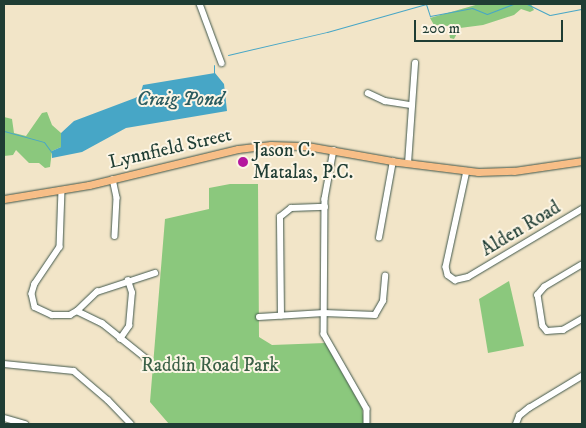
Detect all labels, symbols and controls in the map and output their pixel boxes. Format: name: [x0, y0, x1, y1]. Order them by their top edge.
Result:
scale bar: [416, 10, 565, 42]
text: 200 m: [422, 19, 460, 38]
water label: Craig Pond: [136, 87, 224, 111]
street label: Lynnfield Street: [106, 124, 234, 174]
place label: Jason C. Matalas, P.C.: [253, 140, 353, 184]
marker: Jason C. Matalas, P.C.: [237, 156, 249, 168]
street label: Alden Road: [477, 196, 565, 262]
park label: Raddin Road Park: [141, 355, 279, 377]

